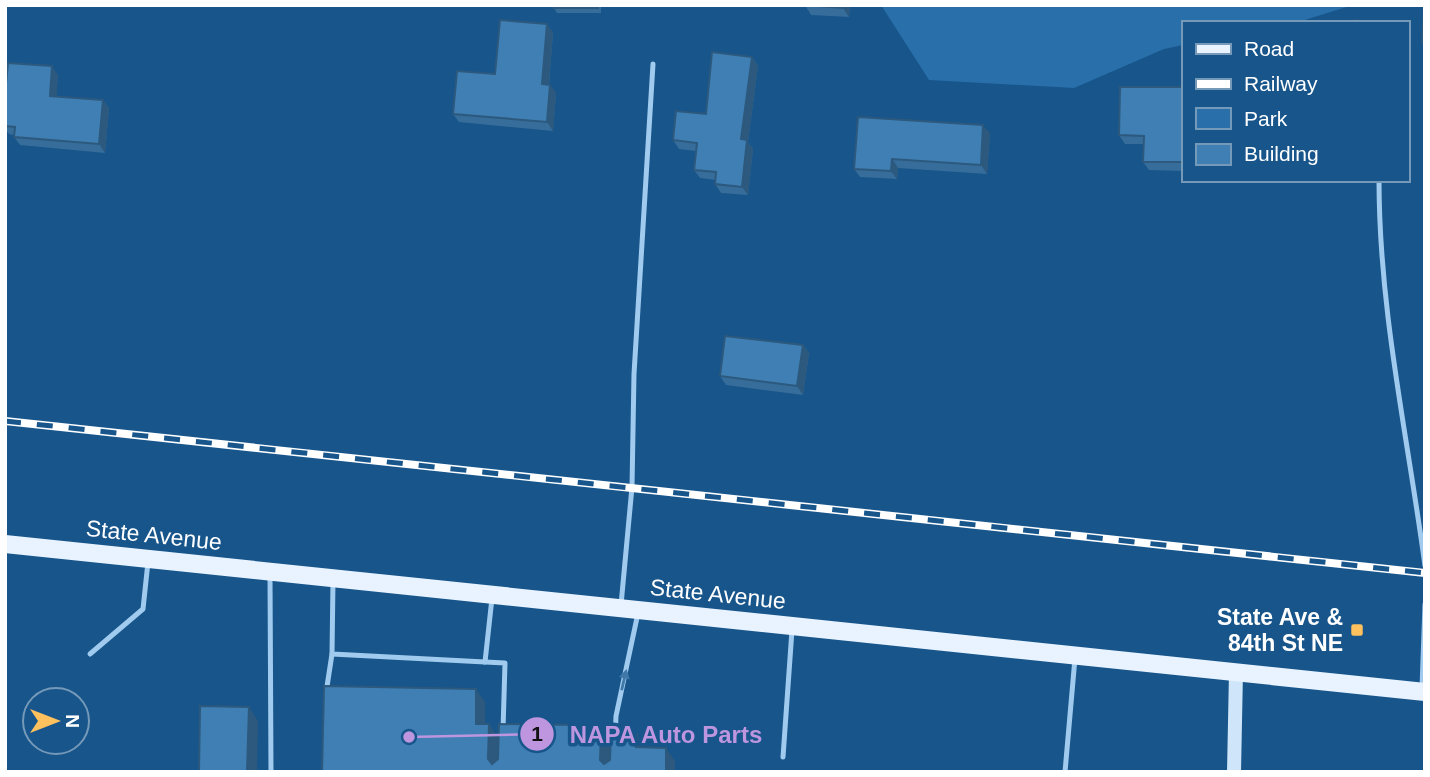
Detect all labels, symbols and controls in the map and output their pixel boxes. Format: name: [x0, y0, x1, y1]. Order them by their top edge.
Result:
legend: [1182, 21, 1409, 182]
text: Road: [1244, 37, 1294, 60]
text: Railway: [1244, 72, 1318, 95]
text: Park: [1244, 107, 1288, 130]
text: Building: [1244, 142, 1319, 165]
street label: State Avenue: [85, 515, 223, 555]
street label: State Avenue: [649, 574, 787, 614]
place label: State Ave & 84th St NE: [1217, 604, 1343, 656]
marker: State Ave & 84th St NE: [1349, 622, 1365, 638]
one-way arrow: [618, 669, 629, 691]
north arrow: [21, 686, 91, 756]
callout: NAPA Auto Parts: [519, 712, 777, 757]
text: N: [62, 714, 83, 728]
text: NAPA Auto Parts: [570, 721, 762, 748]
text: 1: [531, 722, 543, 745]

